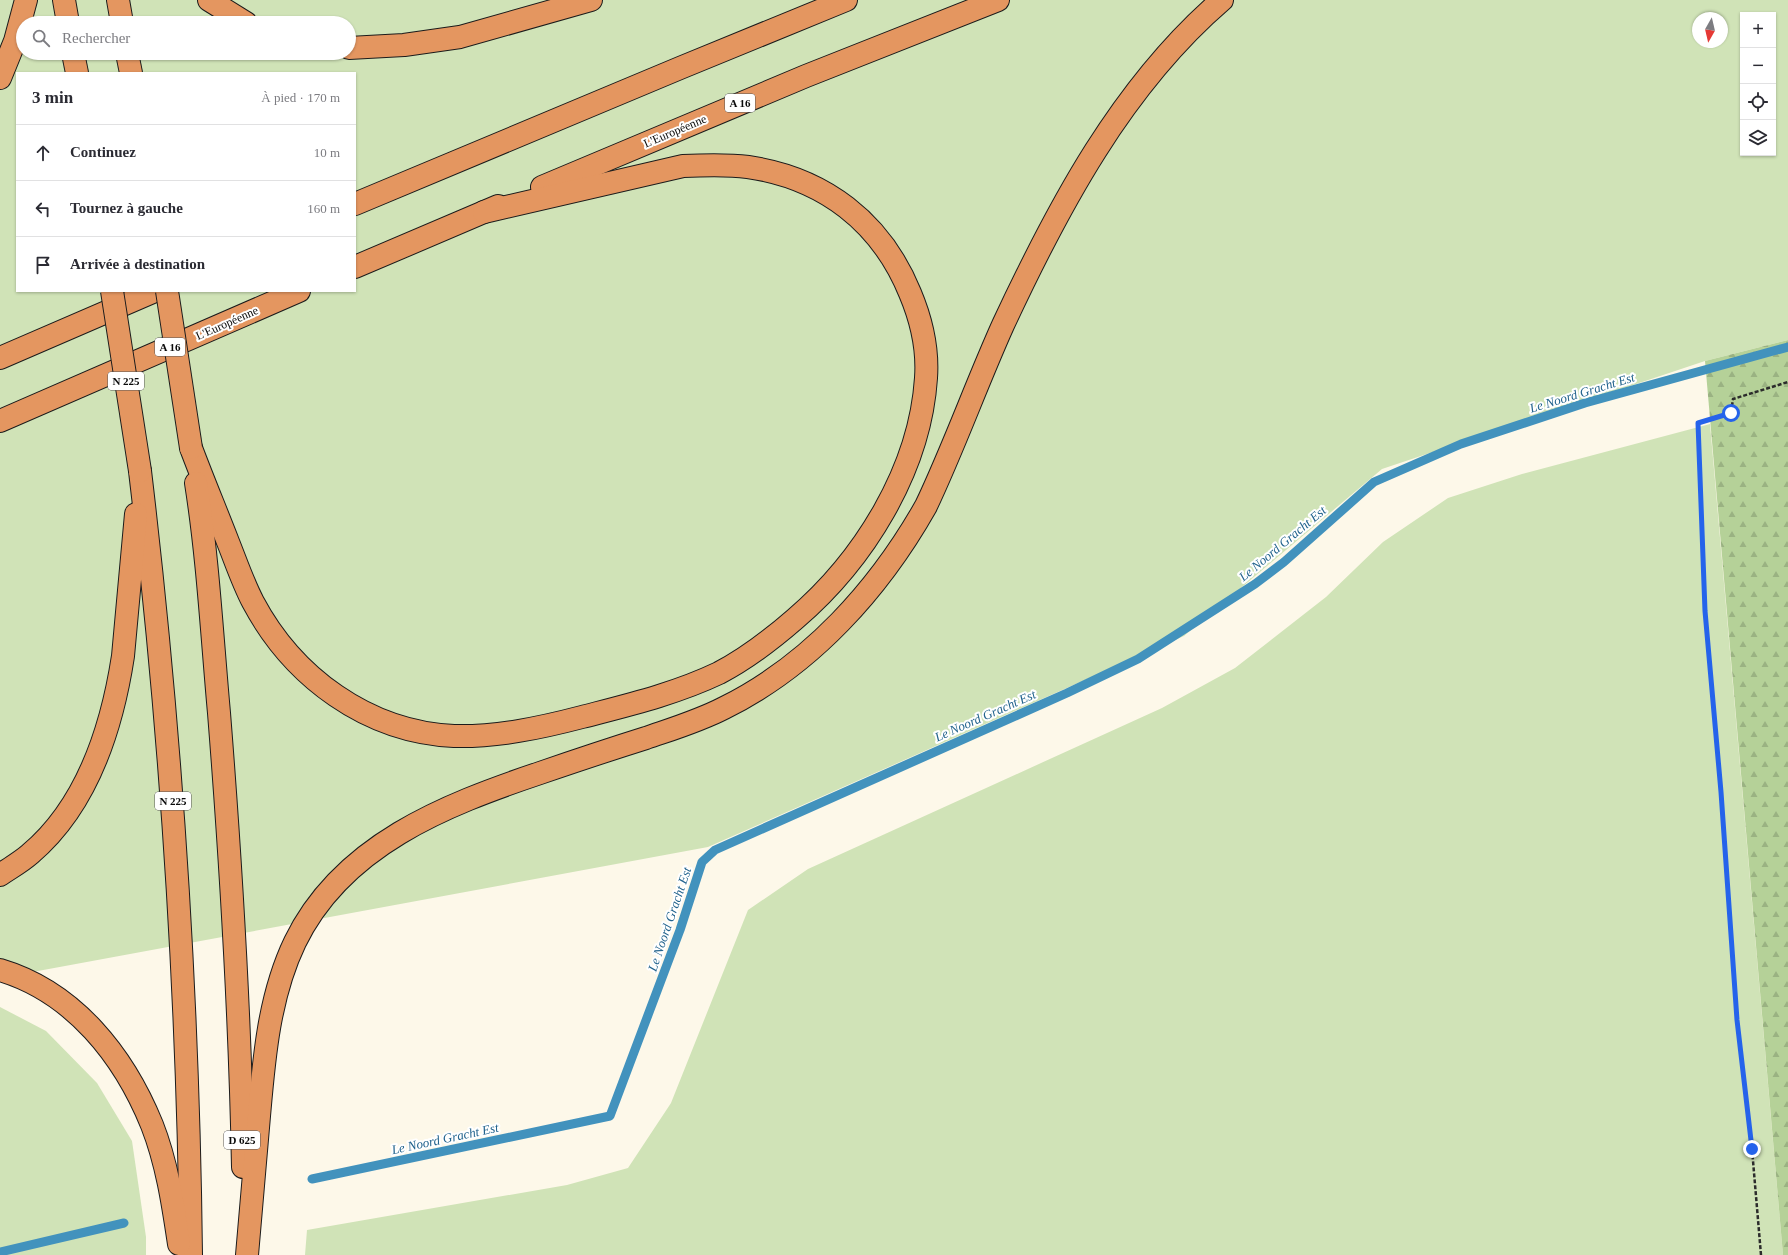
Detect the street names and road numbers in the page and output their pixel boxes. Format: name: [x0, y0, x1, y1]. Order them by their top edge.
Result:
road number: A 16: [725, 94, 755, 112]
street label: L'Européenne: [642, 112, 708, 150]
street label: L'Européenne: [194, 303, 260, 343]
road number: A 16: [155, 338, 185, 356]
road number: N 225: [108, 372, 144, 390]
road number: N 225: [155, 792, 191, 810]
road number: D 625: [224, 1131, 260, 1149]

